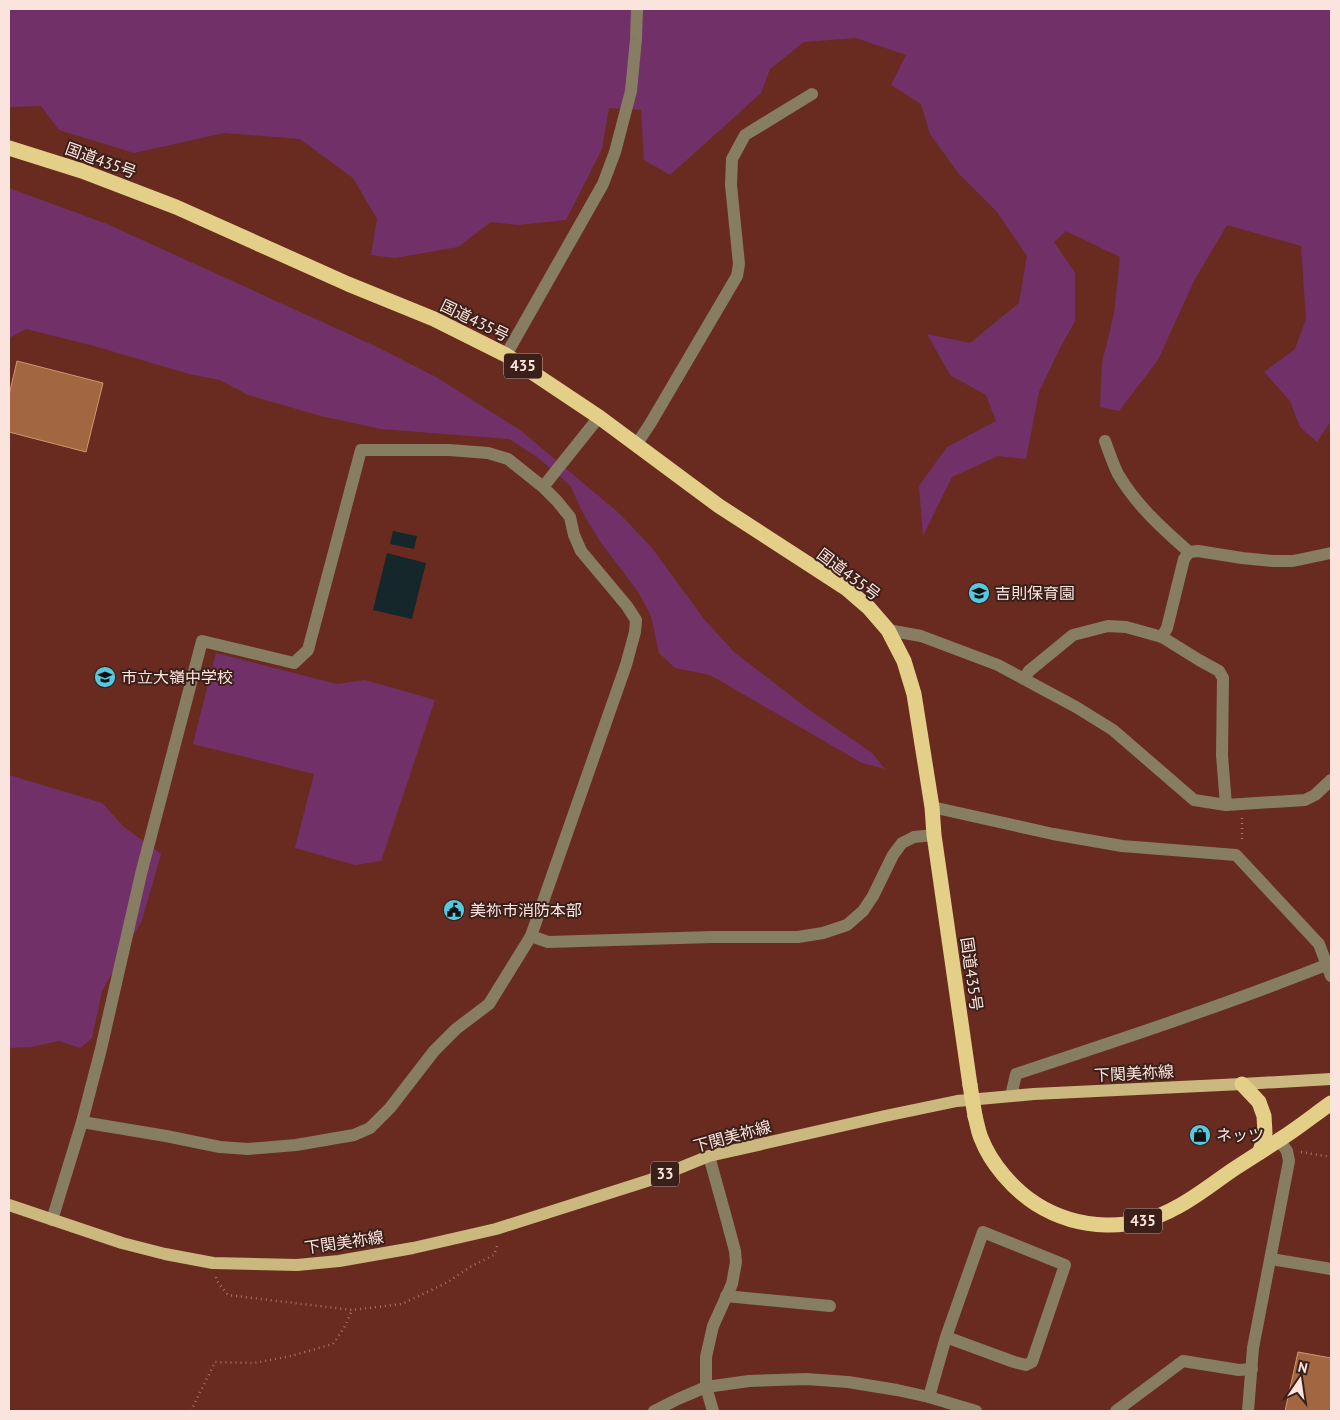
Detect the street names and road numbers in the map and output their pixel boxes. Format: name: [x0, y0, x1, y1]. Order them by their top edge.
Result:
street label: 国道435号: [63, 138, 139, 182]
street label: 国道435号: [437, 295, 513, 345]
road number: 435: [504, 354, 542, 378]
street label: 国道435号: [813, 544, 885, 604]
street label: 国道435号: [957, 936, 987, 1012]
street label: 下関美祢線: [1094, 1061, 1174, 1085]
street label: 下関美祢線: [691, 1116, 773, 1156]
road number: 33: [651, 1162, 679, 1186]
road number: 435: [1124, 1208, 1162, 1234]
street label: 下関美祢線: [303, 1227, 385, 1257]

